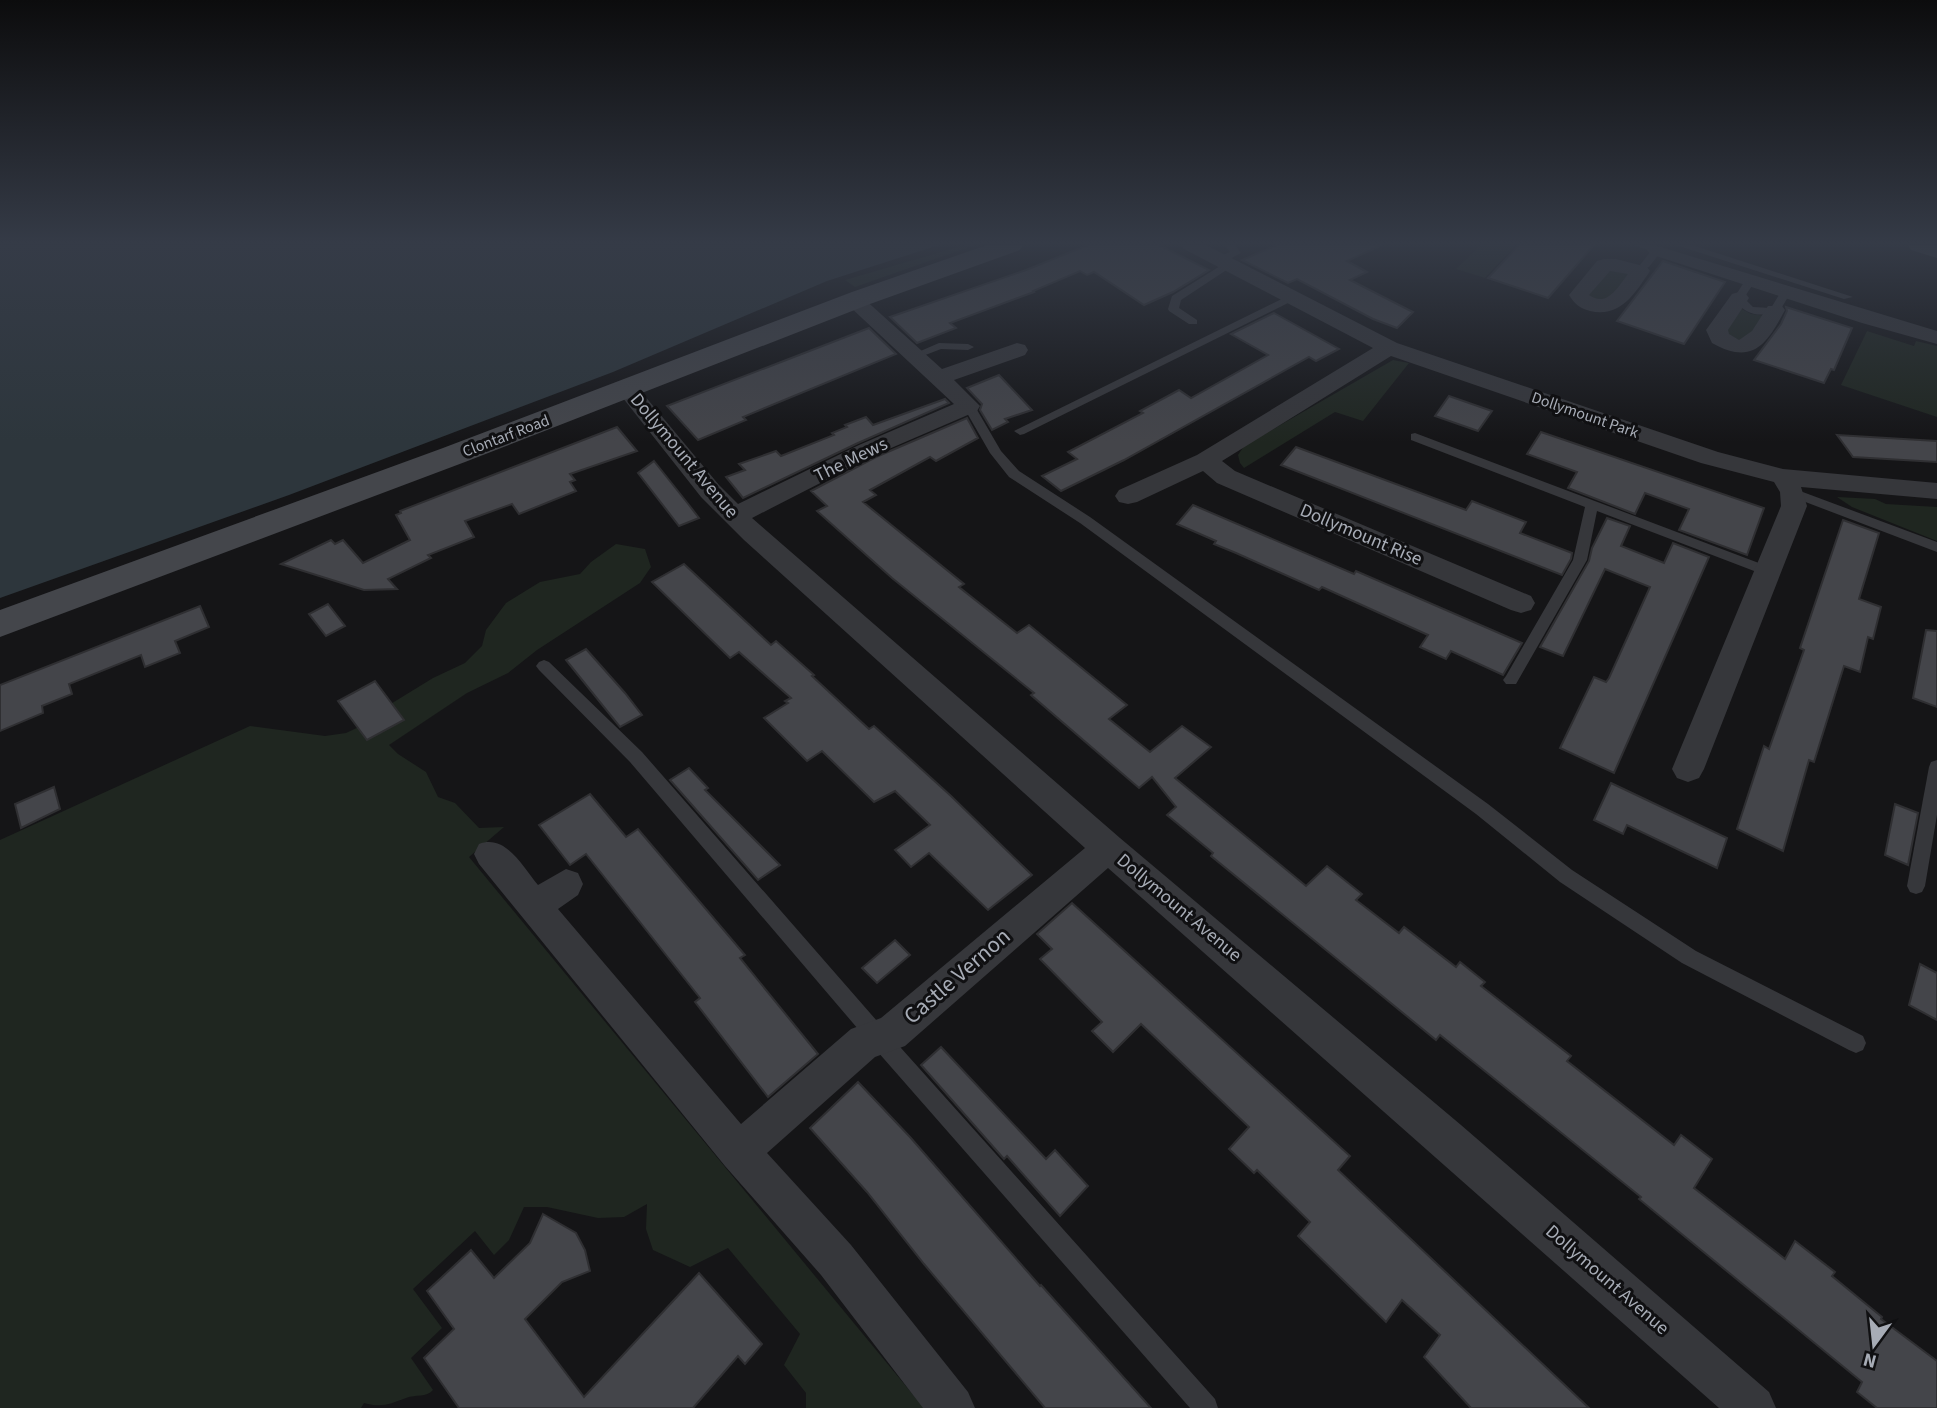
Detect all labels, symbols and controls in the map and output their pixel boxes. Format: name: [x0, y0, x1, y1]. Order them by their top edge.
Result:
street label: Dollymount Park: [1528, 386, 1642, 444]
street label: Dollymount Avenue: [623, 388, 745, 524]
street label: Clontarf Road: [459, 409, 553, 463]
street label: The Mews: [810, 431, 892, 489]
street label: Dollymount Rise: [1296, 497, 1426, 573]
street label: Dollymount Avenue: [1111, 847, 1247, 969]
street label: Castle Vernon: [896, 920, 1018, 1032]
street label: Dollymount Avenue: [1539, 1219, 1675, 1341]
north arrow: [1839, 1310, 1909, 1380]
text: N: [1860, 1345, 1880, 1375]

